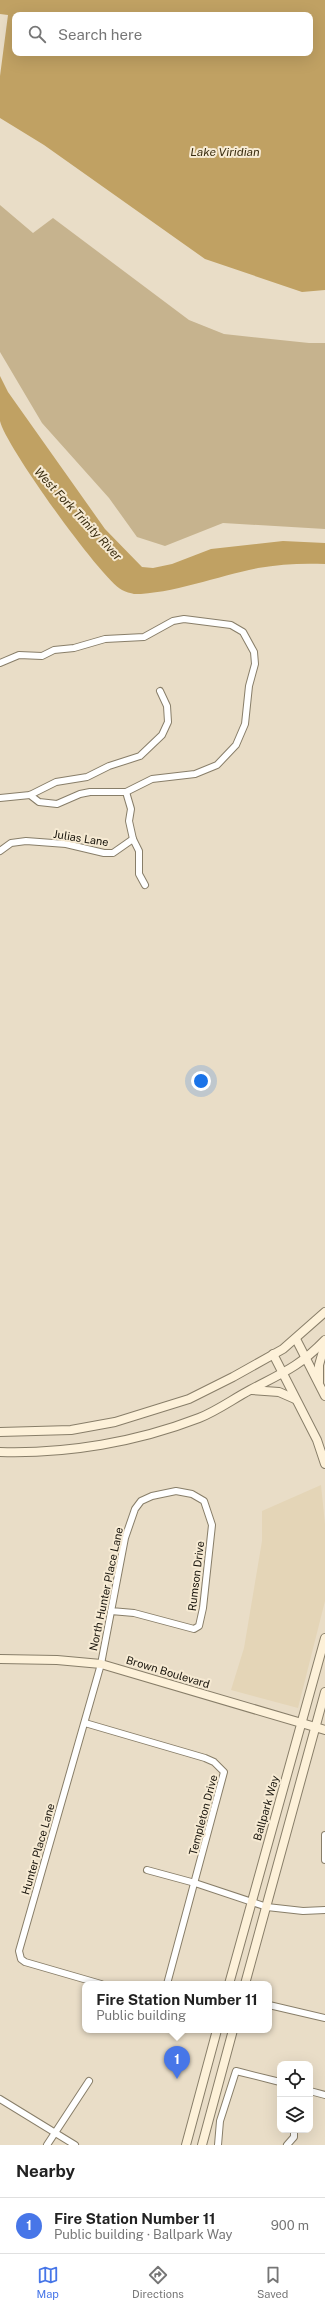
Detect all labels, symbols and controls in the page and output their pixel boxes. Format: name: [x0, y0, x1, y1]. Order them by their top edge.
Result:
search box: [12, 12, 313, 56]
icon: search: [26, 23, 48, 45]
text: Search here: [58, 26, 142, 43]
water label: Lake Viridian: [190, 145, 260, 159]
water label: West Fork Trinity River: [31, 465, 125, 564]
street label: Julias Lane: [53, 828, 109, 848]
your location: [191, 1071, 211, 1091]
street label: North Hunter Place Lane: [87, 1526, 125, 1652]
street label: Rumson Drive: [186, 1540, 206, 1612]
street label: Brown Boulevard: [125, 1654, 211, 1690]
street label: Templeton Drive: [186, 1773, 220, 1857]
street label: Ballpark Way: [251, 1774, 281, 1842]
street label: Hunter Place Lane: [19, 1802, 57, 1896]
popup: [82, 1981, 272, 2033]
text: Fire Station Number 11: [96, 1991, 258, 2008]
text: Public building: [96, 2008, 186, 2023]
pin: 1: [164, 2046, 190, 2079]
map controls: [277, 2061, 313, 2133]
button: locate: [277, 2061, 313, 2097]
button: layers: [277, 2097, 313, 2133]
text: Nearby: [16, 2161, 75, 2181]
text: Fire Station Number 11: [54, 2210, 215, 2227]
text: 1: [26, 2218, 32, 2233]
text: 900 m: [271, 2218, 309, 2233]
text: Public building · Ballpark Way: [54, 2227, 232, 2242]
tab: Map: [37, 2264, 59, 2300]
tab: Directions: [132, 2264, 184, 2300]
tab: Saved: [257, 2264, 288, 2300]

